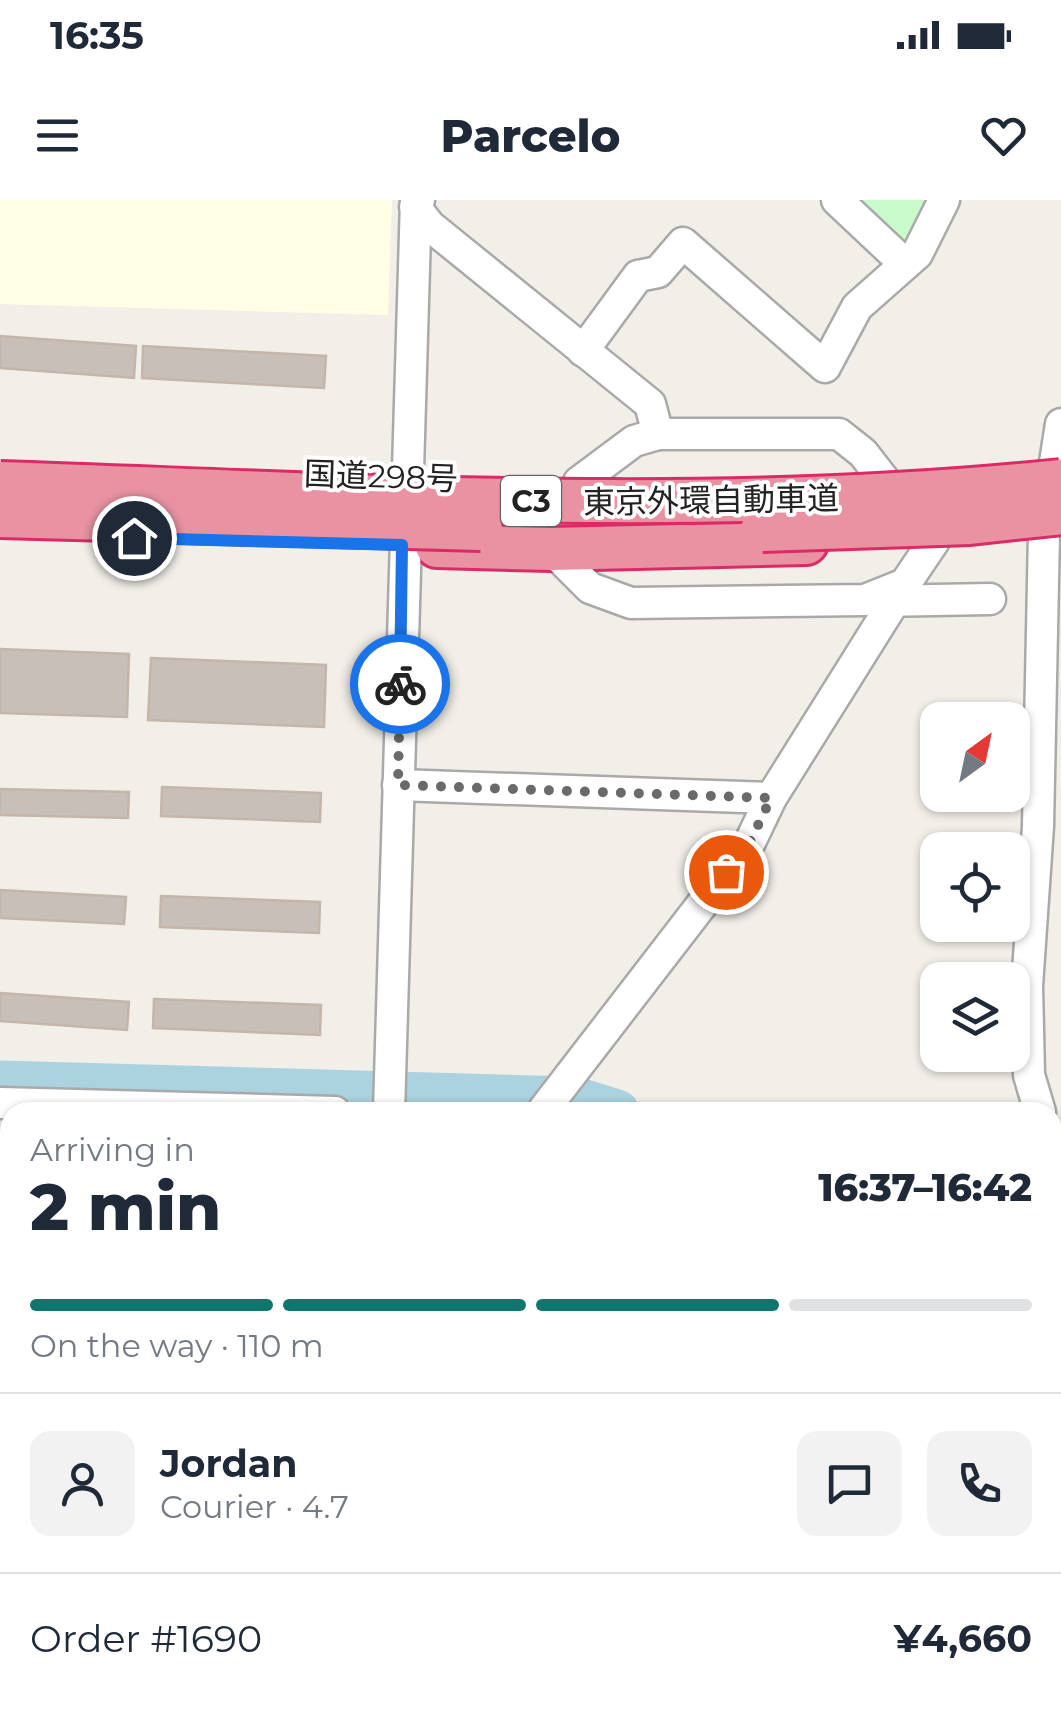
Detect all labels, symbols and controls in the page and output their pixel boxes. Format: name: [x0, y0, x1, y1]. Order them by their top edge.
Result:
text: 16:35: [50, 12, 144, 59]
icon: menu: [30, 108, 85, 163]
text: Parcelo: [440, 108, 621, 163]
icon: heart: [976, 108, 1031, 163]
street label: 国道298号: [303, 454, 459, 498]
road number: C3: [501, 476, 561, 526]
street label: 東京外環自動車道: [583, 478, 839, 522]
pin: [92, 496, 177, 581]
icon: home: [107, 511, 162, 566]
courier: [350, 634, 450, 734]
icon: bike: [373, 657, 428, 712]
north arrow: [920, 702, 1030, 812]
map controls: [920, 702, 1030, 1072]
pin: [684, 830, 769, 915]
button: locate: [920, 832, 1030, 942]
icon: bag: [699, 845, 754, 900]
button: layers: [920, 962, 1030, 1072]
text: Arriving in: [30, 1130, 195, 1169]
text: 16:37–16:42: [818, 1164, 1032, 1211]
text: 2 min: [30, 1167, 221, 1246]
text: On the way · 110 m: [30, 1326, 324, 1365]
button: person: [30, 1431, 135, 1536]
button: chat: [797, 1431, 902, 1536]
button: phone: [927, 1431, 1032, 1536]
text: Jordan: [160, 1440, 298, 1487]
text: Courier · 4.7: [160, 1487, 349, 1526]
text: Order #1690: [30, 1615, 262, 1662]
text: ¥4,660: [894, 1615, 1032, 1662]

